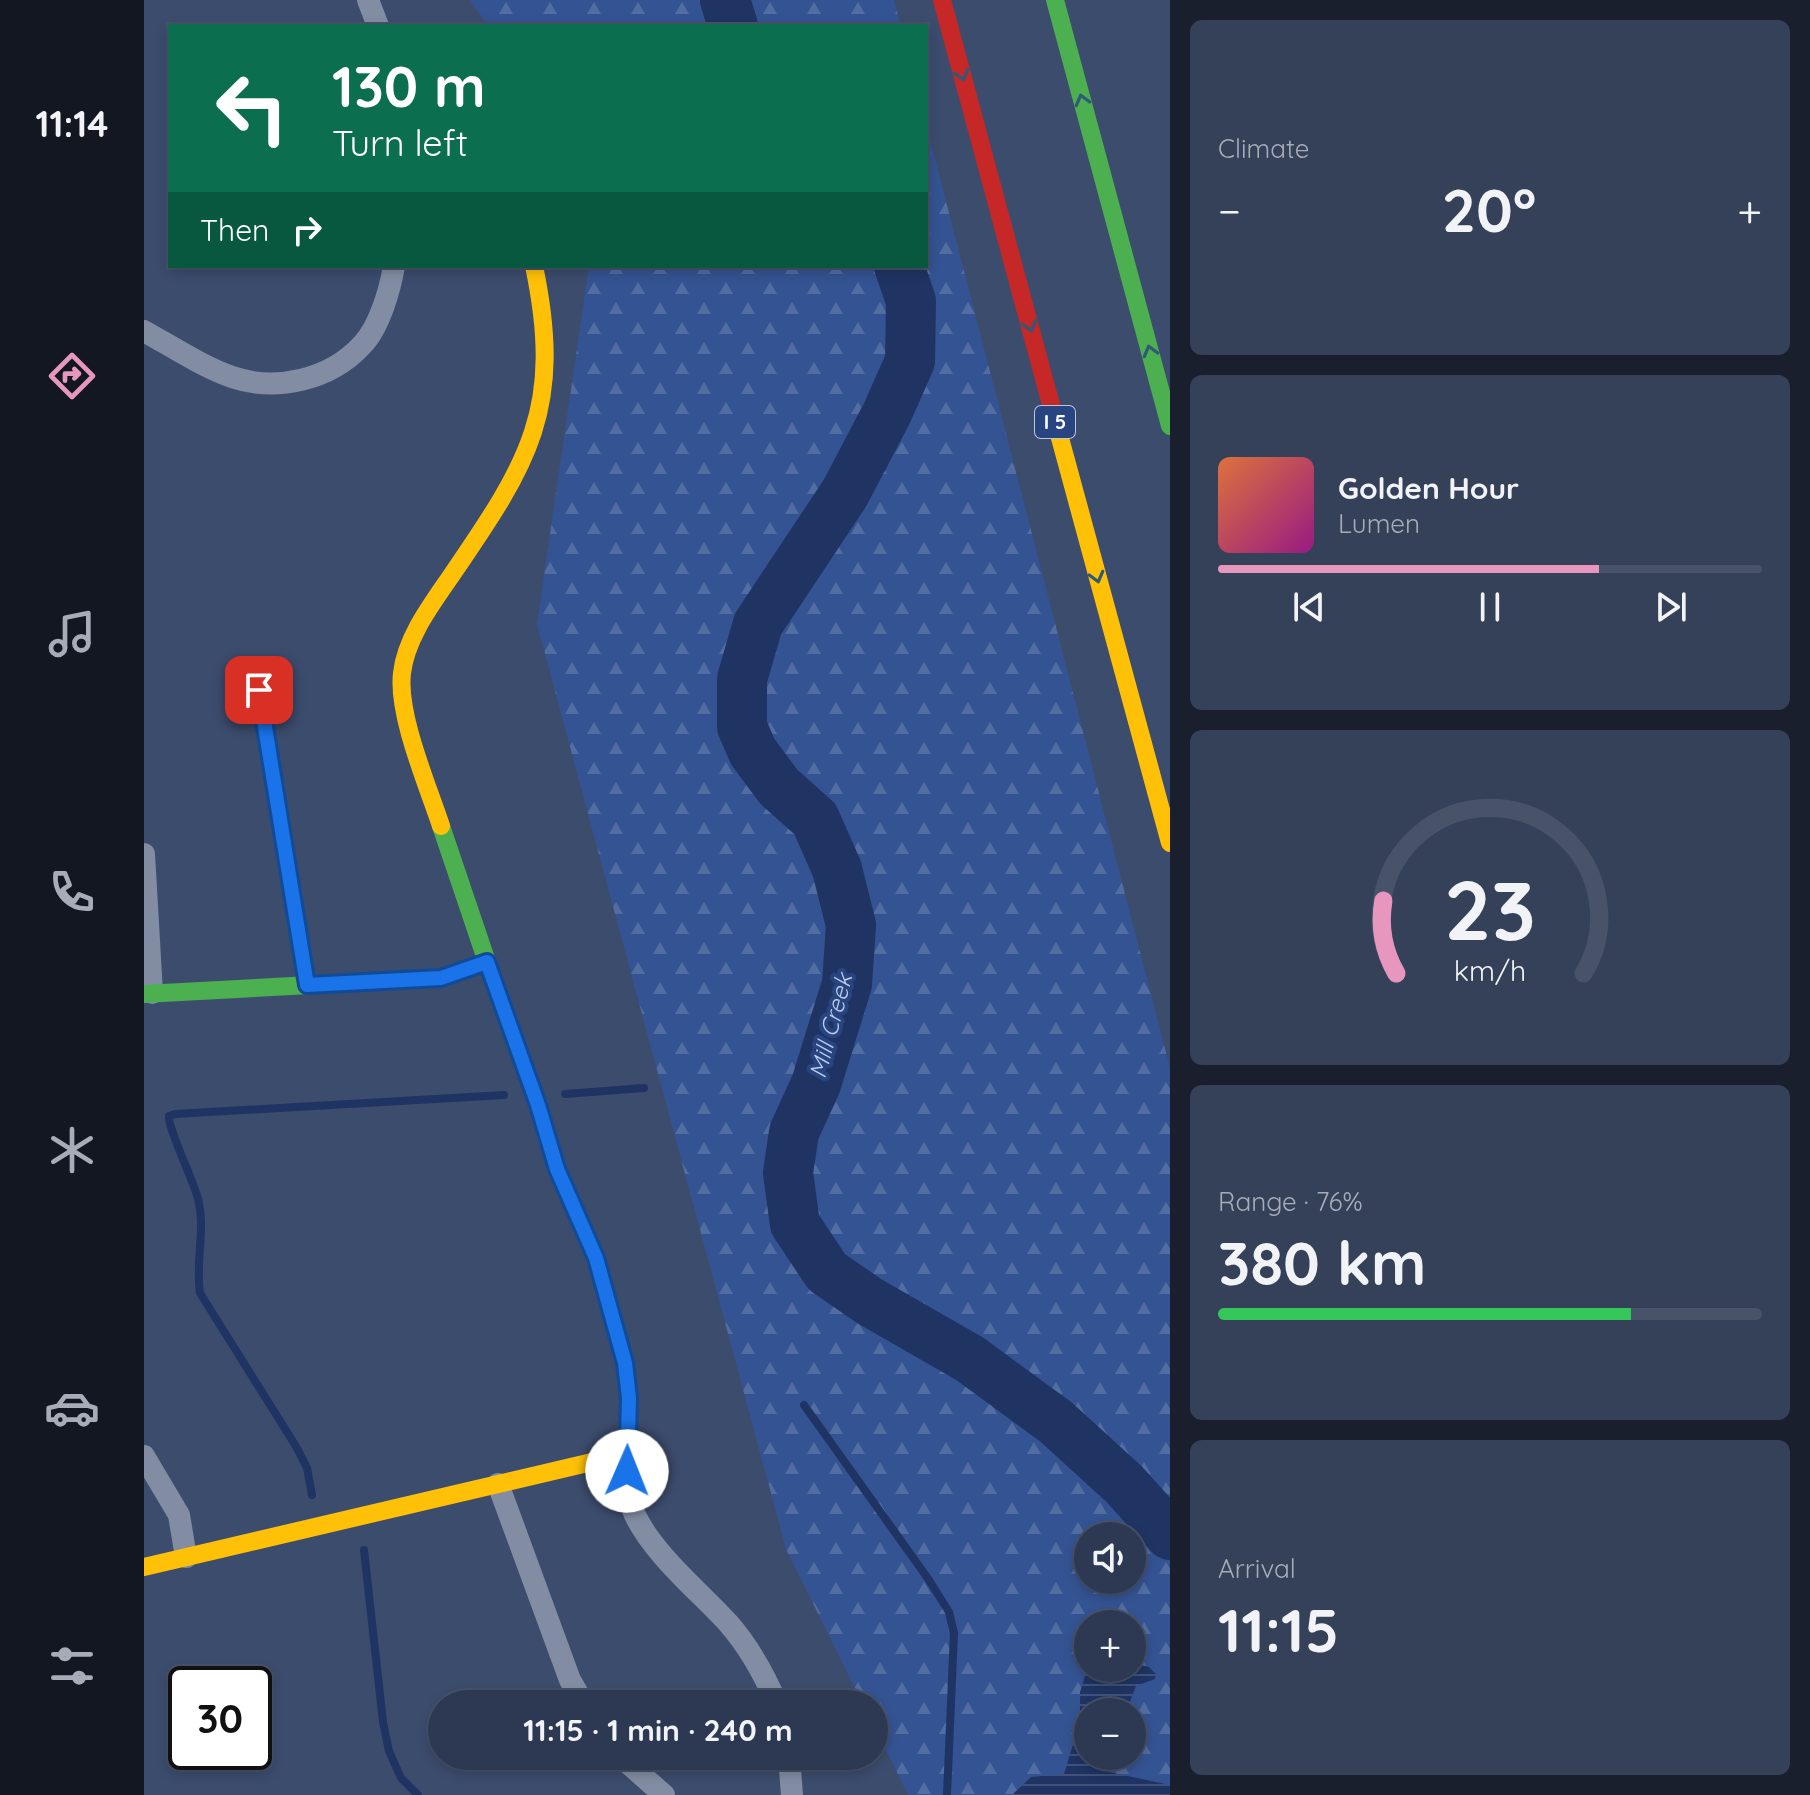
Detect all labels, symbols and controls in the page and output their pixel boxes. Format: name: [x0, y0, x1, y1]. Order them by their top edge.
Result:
text: 130 m: [332, 51, 486, 121]
icon: left: [200, 56, 304, 160]
one-way arrow: [953, 68, 969, 82]
one-way arrow: [1075, 93, 1091, 107]
text: 11:14: [35, 101, 109, 146]
text: Turn left: [332, 120, 468, 165]
text: Climate: [1218, 132, 1309, 165]
text: 20°: [1442, 172, 1536, 247]
text: −: [1218, 183, 1241, 238]
text: +: [1737, 183, 1762, 238]
icon: right: [285, 208, 329, 252]
text: Then: [200, 211, 269, 249]
one-way arrow: [1020, 319, 1037, 333]
one-way arrow: [1142, 344, 1159, 358]
icon: directions: [44, 348, 100, 404]
road number: I 5: [1035, 406, 1075, 438]
text: Golden Hour: [1338, 469, 1519, 507]
text: Lumen: [1338, 507, 1420, 540]
one-way arrow: [1088, 570, 1104, 584]
icon: previous: [1287, 585, 1331, 629]
icon: pause: [1468, 585, 1512, 629]
icon: next: [1649, 585, 1693, 629]
icon: music: [44, 606, 100, 662]
pin: [225, 656, 293, 724]
icon: arrive: [237, 668, 281, 712]
text: 23: [1444, 856, 1536, 960]
icon: phone: [44, 864, 100, 920]
text: km/h: [1454, 952, 1526, 988]
water label: Mill Creek: [802, 968, 859, 1081]
icon: climate: [44, 1122, 100, 1178]
text: Range · 76%: [1218, 1185, 1363, 1218]
text: 380 km: [1218, 1225, 1426, 1300]
icon: car: [44, 1380, 100, 1436]
position arrow: [585, 1429, 669, 1513]
map controls: [1074, 1522, 1146, 1770]
button: sound: [1074, 1522, 1146, 1594]
text: Arrival: [1218, 1552, 1296, 1585]
text: 11:15: [1218, 1592, 1339, 1667]
button: +: [1074, 1610, 1146, 1682]
icon: filters: [44, 1638, 100, 1694]
speed limit sign: 30: [168, 1666, 272, 1770]
button: −: [1074, 1698, 1146, 1770]
text: 11:15 · 1 min · 240 m: [523, 1711, 793, 1749]

